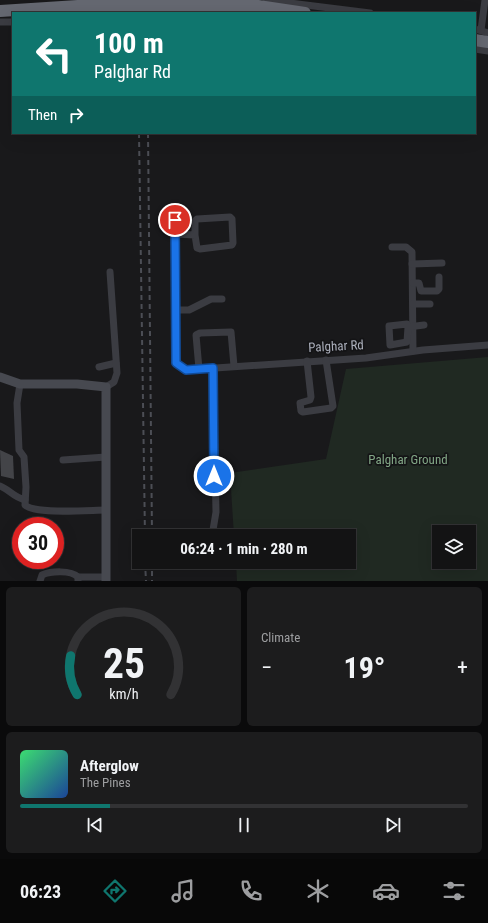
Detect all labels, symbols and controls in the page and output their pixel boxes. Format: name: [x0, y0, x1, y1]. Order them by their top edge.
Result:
text: 100 m: [94, 27, 164, 60]
icon: left: [28, 28, 80, 80]
text: Palghar Rd: [94, 61, 171, 82]
icon: right: [65, 104, 87, 126]
text: Then: [28, 106, 57, 124]
pin: [158, 203, 192, 237]
icon: arrive: [164, 209, 186, 231]
street label: Palghar Rd: [308, 337, 364, 355]
park label: Palghar Ground: [368, 452, 448, 467]
position arrow: [193, 455, 235, 497]
speed limit sign: 30: [12, 517, 64, 569]
map controls: [432, 525, 476, 569]
button: layers: [432, 525, 476, 569]
text: 06:24 · 1 min · 280 m: [180, 540, 308, 558]
text: Climate: [261, 630, 300, 645]
text: 25: [102, 638, 145, 687]
text: 19°: [344, 650, 386, 685]
text: −: [261, 655, 272, 680]
text: +: [457, 655, 468, 680]
text: km/h: [109, 685, 138, 701]
text: Afterglow: [80, 757, 139, 775]
text: The Pines: [80, 775, 131, 790]
icon: previous: [84, 814, 106, 836]
icon: pause: [233, 814, 255, 836]
icon: next: [382, 814, 404, 836]
icon: directions: [101, 877, 129, 905]
icon: music: [169, 877, 197, 905]
icon: phone: [237, 877, 265, 905]
icon: climate: [304, 877, 332, 905]
icon: car: [372, 877, 400, 905]
icon: filters: [440, 877, 468, 905]
text: 06:23: [20, 881, 61, 902]

